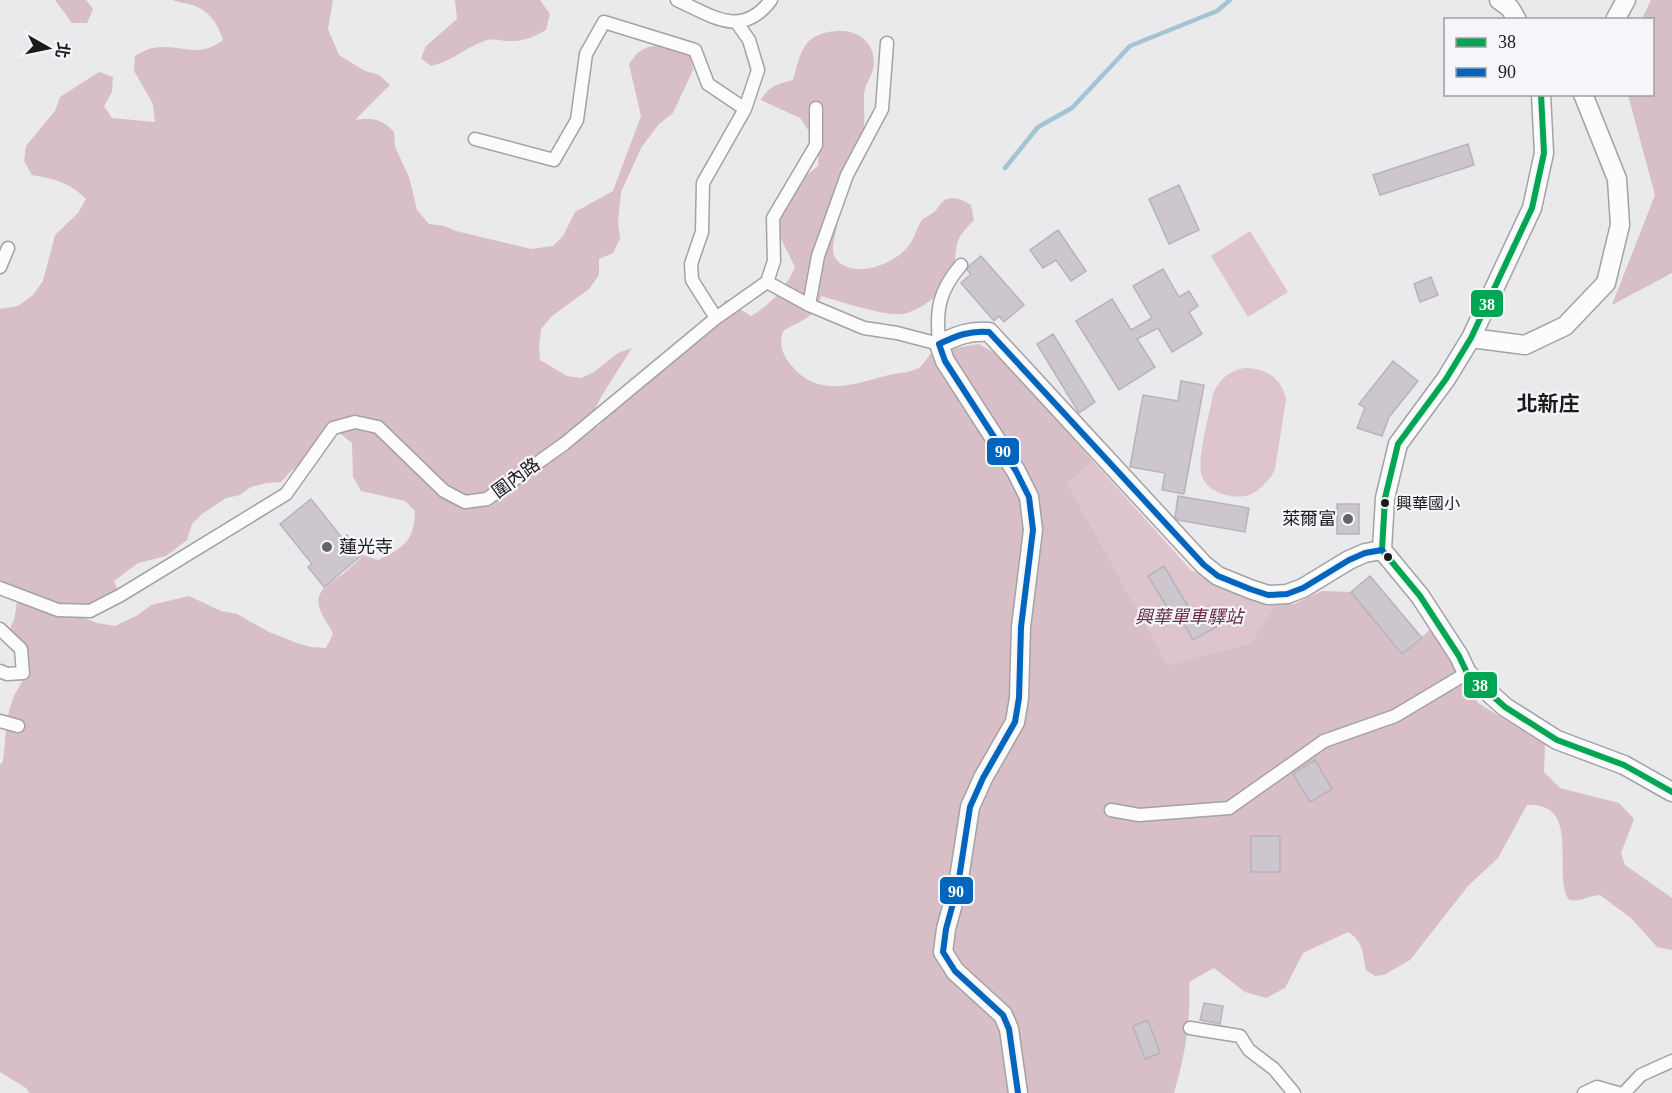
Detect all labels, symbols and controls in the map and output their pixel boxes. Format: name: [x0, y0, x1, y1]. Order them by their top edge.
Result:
north arrow: [18, 18, 78, 78]
legend: [1444, 18, 1654, 96]
text: 38: [1498, 32, 1516, 52]
text: 北: [53, 41, 72, 60]
text: 90: [1498, 62, 1516, 82]
line badge: 38: [1470, 289, 1504, 318]
text: 38: [1479, 296, 1495, 313]
district label: 北新庄: [1517, 392, 1580, 416]
line badge: 90: [986, 437, 1020, 466]
text: 90: [995, 443, 1011, 460]
street label: 圍內路: [488, 454, 544, 502]
place label: 興華國小: [1396, 495, 1460, 512]
marker: 興華國小: [1379, 497, 1391, 509]
place label: 萊爾富: [1282, 509, 1336, 529]
marker: 萊爾富: [1341, 512, 1355, 526]
place label: 蓮光寺: [339, 537, 393, 557]
marker: 蓮光寺: [320, 540, 334, 554]
unlabelled marker: [1382, 551, 1394, 563]
park label: 興華單車驛站: [1135, 607, 1246, 627]
line badge: 38: [1463, 671, 1498, 699]
text: 38: [1472, 677, 1488, 694]
line badge: 90: [939, 876, 974, 905]
text: 90: [948, 883, 964, 900]

